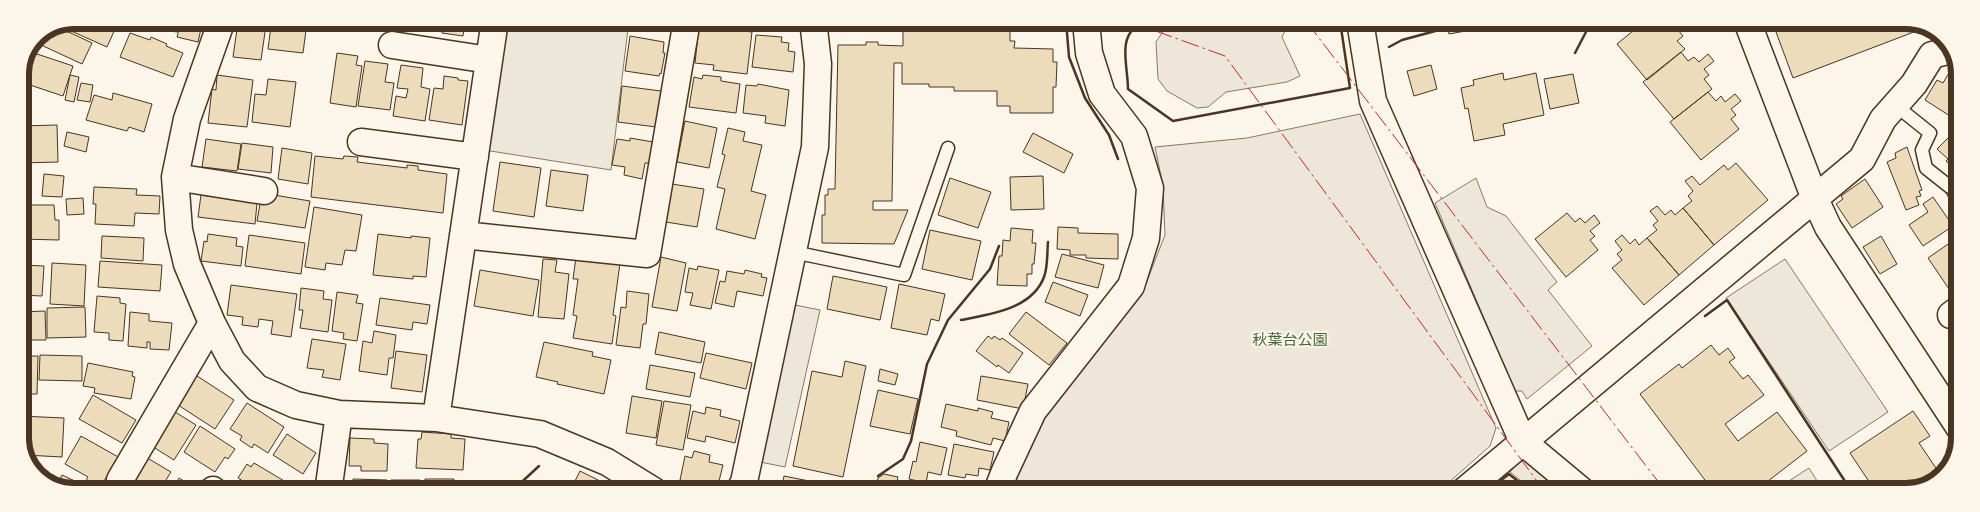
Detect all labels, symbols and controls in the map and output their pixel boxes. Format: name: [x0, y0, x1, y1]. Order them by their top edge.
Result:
park label: 秋葉台公園: [1252, 331, 1328, 348]

